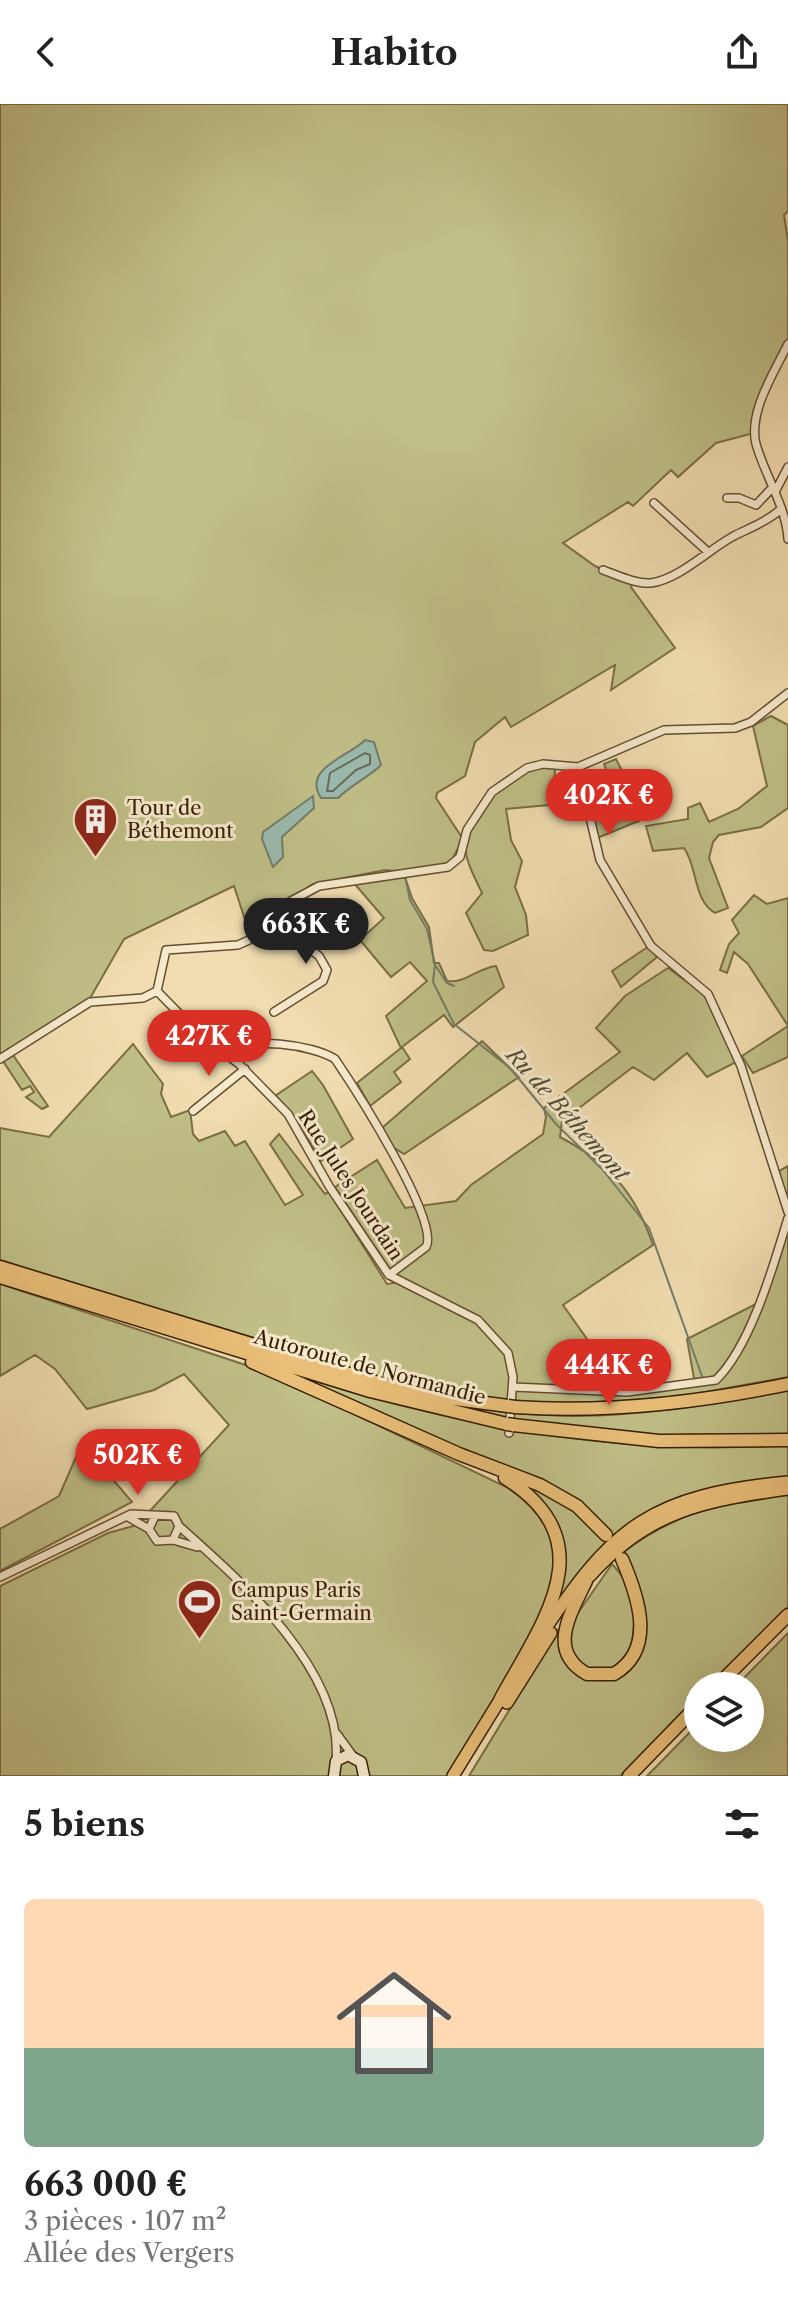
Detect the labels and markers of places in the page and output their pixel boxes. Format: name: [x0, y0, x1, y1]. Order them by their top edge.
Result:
pin: 402K €: [544, 769, 674, 837]
building icon: Tour de Béthemont: [72, 795, 120, 858]
place label: Tour de Béthemont: [127, 796, 233, 843]
pin: 663K €: [241, 898, 371, 966]
pin: 427K €: [144, 1010, 274, 1078]
pin: 444K €: [544, 1339, 674, 1407]
pin: 502K €: [73, 1429, 203, 1497]
sports icon: Campus Paris Saint-Germain: [176, 1578, 224, 1641]
place label: Campus Paris Saint-Germain: [231, 1578, 372, 1625]

